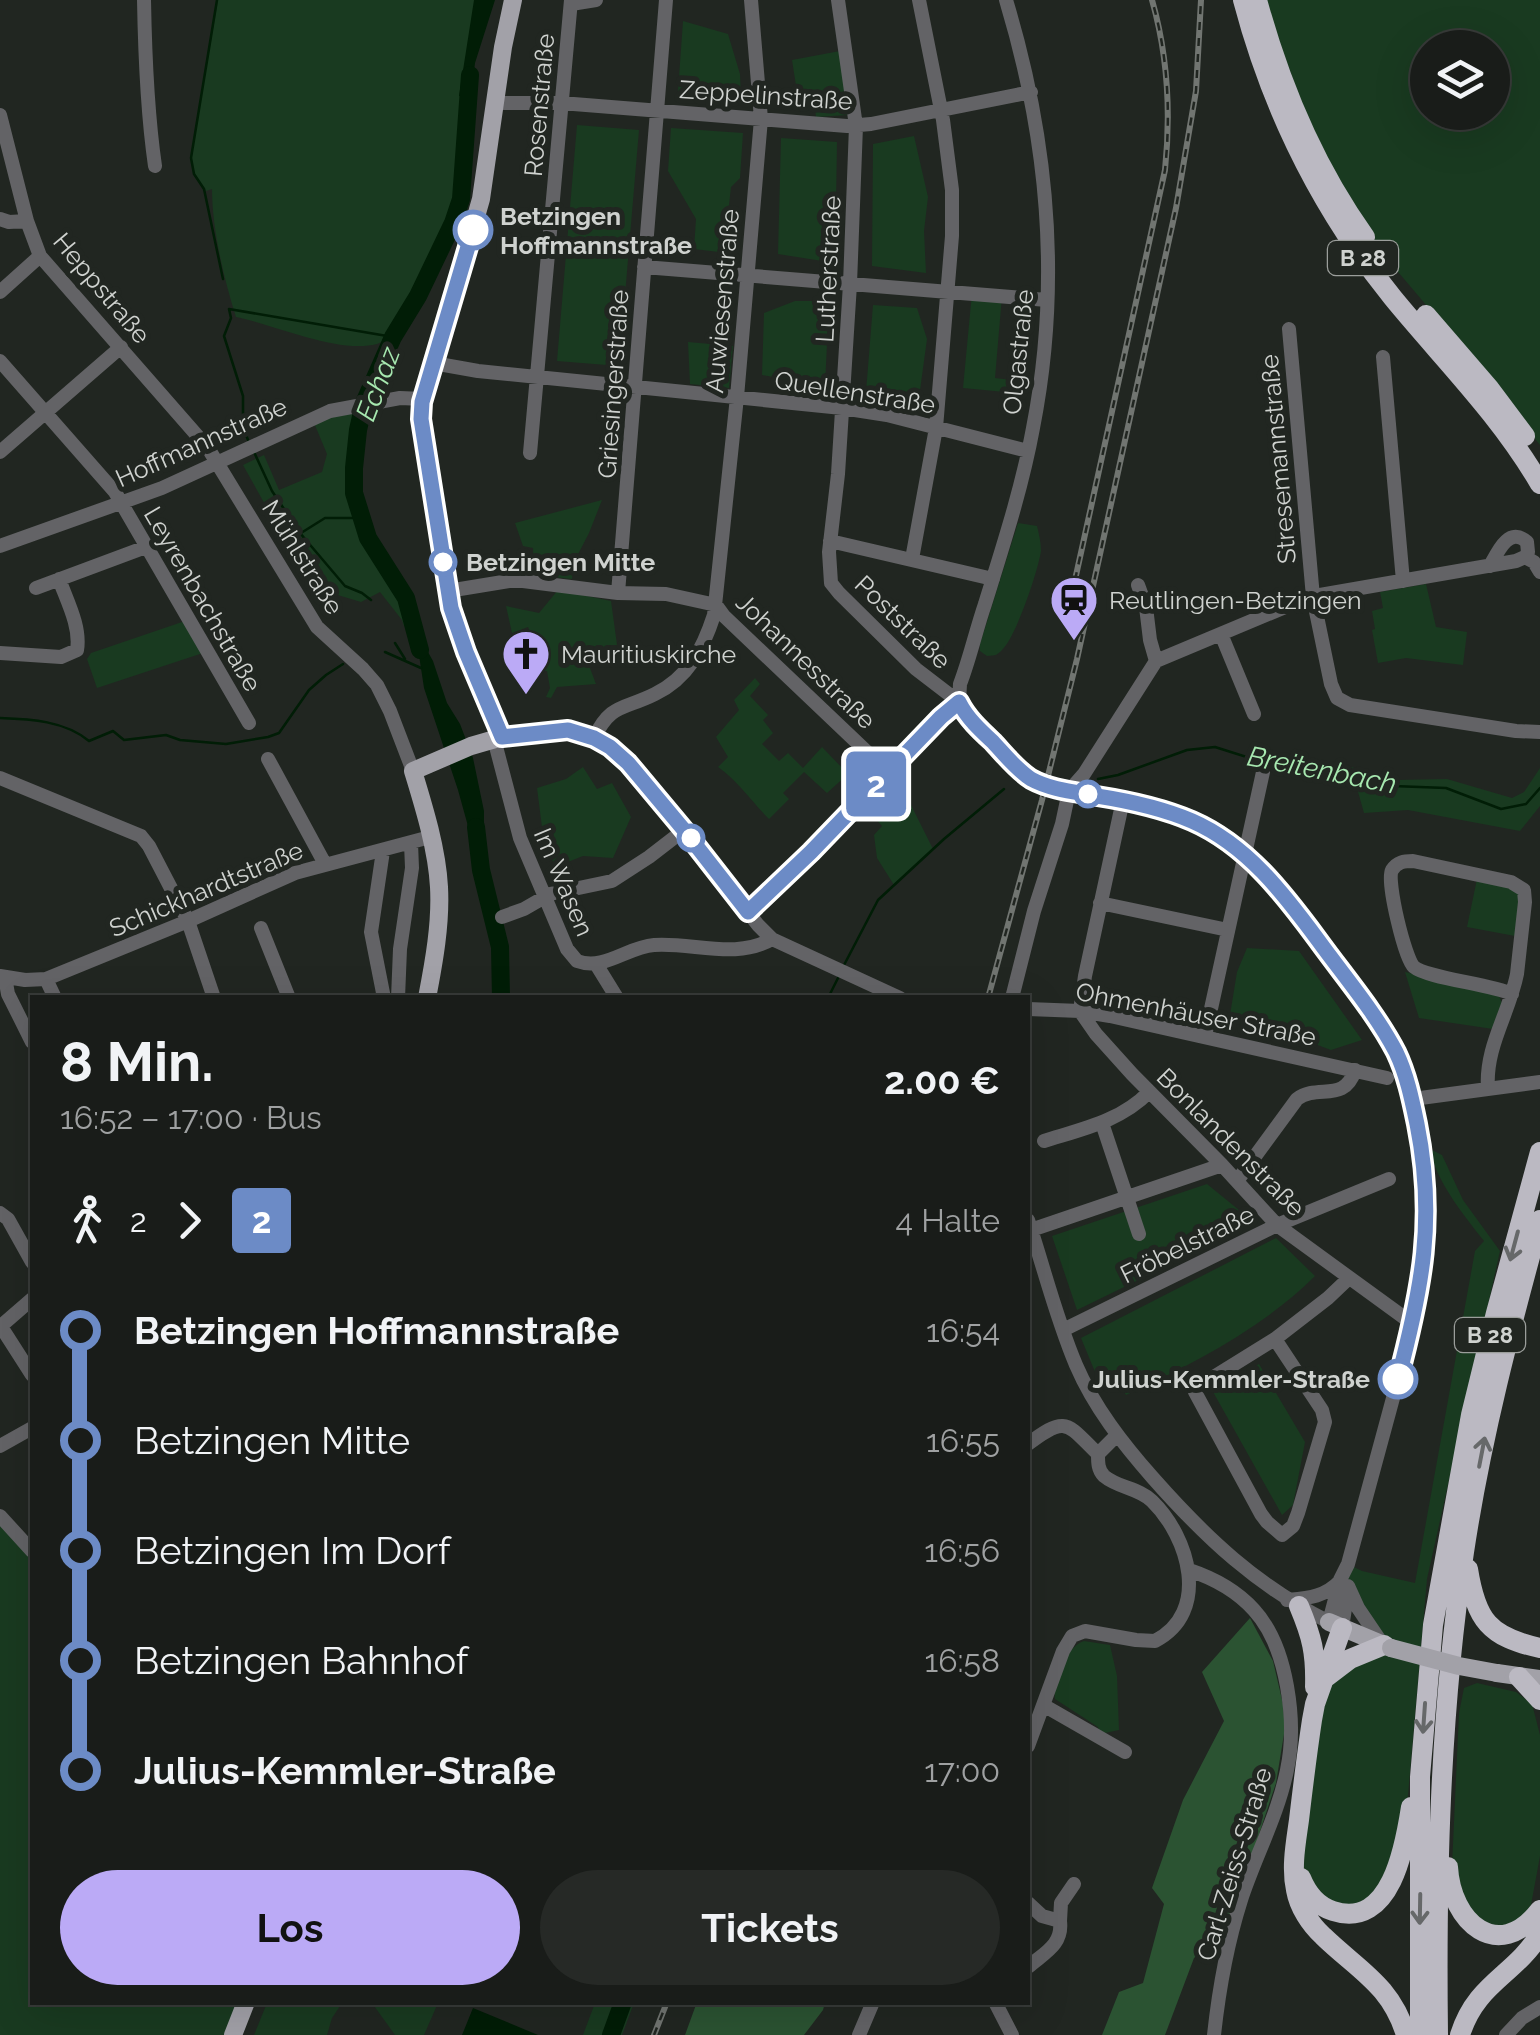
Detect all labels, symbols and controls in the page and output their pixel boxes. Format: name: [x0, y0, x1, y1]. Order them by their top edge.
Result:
map controls: [1410, 30, 1510, 130]
button: layers: [1410, 30, 1510, 130]
street label: Rosenstraße: [518, 32, 560, 178]
street label: Zeppelinstraße: [678, 74, 854, 116]
street label: Lutherstraße: [809, 195, 847, 343]
place label: Betzingen Hoffmannstraße: [500, 201, 692, 260]
street label: Auwiesenstraße: [699, 208, 745, 394]
marker: Betzingen Hoffmannstraße: [454, 211, 492, 249]
street label: Heppstraße: [47, 227, 157, 349]
road number: B 28: [1328, 241, 1398, 275]
street label: Olgastraße: [997, 288, 1039, 416]
street label: Griesingerstraße: [591, 289, 635, 479]
water label: Echaz: [349, 342, 407, 425]
street label: Stresemannstraße: [1254, 353, 1302, 565]
street label: Quellenstraße: [772, 364, 938, 420]
street label: Hoffmannstraße: [111, 391, 291, 493]
street label: Mühlstraße: [256, 494, 350, 620]
street label: Leyrenbachstraße: [138, 501, 268, 697]
place label: Betzingen Mitte: [466, 547, 655, 577]
marker: Betzingen Mitte: [430, 549, 456, 575]
street label: Poststraße: [849, 569, 957, 675]
station icon: Reutlingen-Betzingen: [1048, 574, 1100, 642]
place label: Reutlingen-Betzingen: [1109, 585, 1362, 615]
street label: Johannesstraße: [730, 587, 882, 735]
church icon: Mauritiuskirche: [500, 628, 552, 696]
place label: Mauritiuskirche: [561, 639, 736, 669]
water label: Breitenbach: [1245, 739, 1399, 801]
line badge: 2: [844, 752, 908, 816]
text: 2: [866, 764, 886, 805]
unlabelled marker: [1075, 781, 1101, 807]
street label: Im Wasen: [528, 823, 600, 941]
unlabelled marker: [678, 825, 704, 851]
street label: Schickhardtstraße: [105, 835, 307, 943]
street label: Ohmenhäuser Straße: [1073, 976, 1319, 1052]
text: 8 Min.: [60, 1029, 214, 1094]
text: 2.00 €: [884, 1058, 1000, 1103]
street label: Bonlandenstraße: [1151, 1062, 1311, 1222]
text: 16:52 – 17:00 · Bus: [60, 1099, 322, 1136]
icon: walk: [60, 1193, 115, 1248]
icon: forward: [162, 1193, 217, 1248]
street label: Fröbelstraße: [1115, 1199, 1259, 1289]
text: 2: [252, 1200, 271, 1241]
text: 2: [130, 1202, 147, 1239]
text: 4 Halte: [896, 1202, 1000, 1239]
one-way arrow: [1504, 1230, 1522, 1261]
text: Betzingen Hoffmannstraße: [134, 1308, 619, 1353]
text: 16:54: [926, 1312, 1000, 1349]
road number: B 28: [1455, 1318, 1525, 1352]
marker: Julius-Kemmler-Straße: [1379, 1360, 1417, 1398]
place label: Julius-Kemmler-Straße: [1092, 1364, 1370, 1394]
text: Betzingen Mitte: [134, 1418, 410, 1463]
text: 16:55: [926, 1422, 1000, 1459]
one-way arrow: [1474, 1437, 1493, 1469]
text: Betzingen Im Dorf: [134, 1528, 451, 1573]
text: 16:56: [924, 1532, 1000, 1569]
text: Betzingen Bahnhof: [134, 1638, 468, 1683]
text: 16:58: [925, 1642, 1000, 1679]
one-way arrow: [1415, 1701, 1434, 1733]
text: Julius-Kemmler-Straße: [134, 1748, 556, 1793]
text: 17:00: [924, 1752, 1000, 1789]
street label: Carl-Zeiss-Straße: [1190, 1764, 1278, 1964]
button: Los: [60, 1870, 520, 1985]
button: Tickets: [540, 1870, 1000, 1985]
one-way arrow: [1410, 1892, 1430, 1925]

